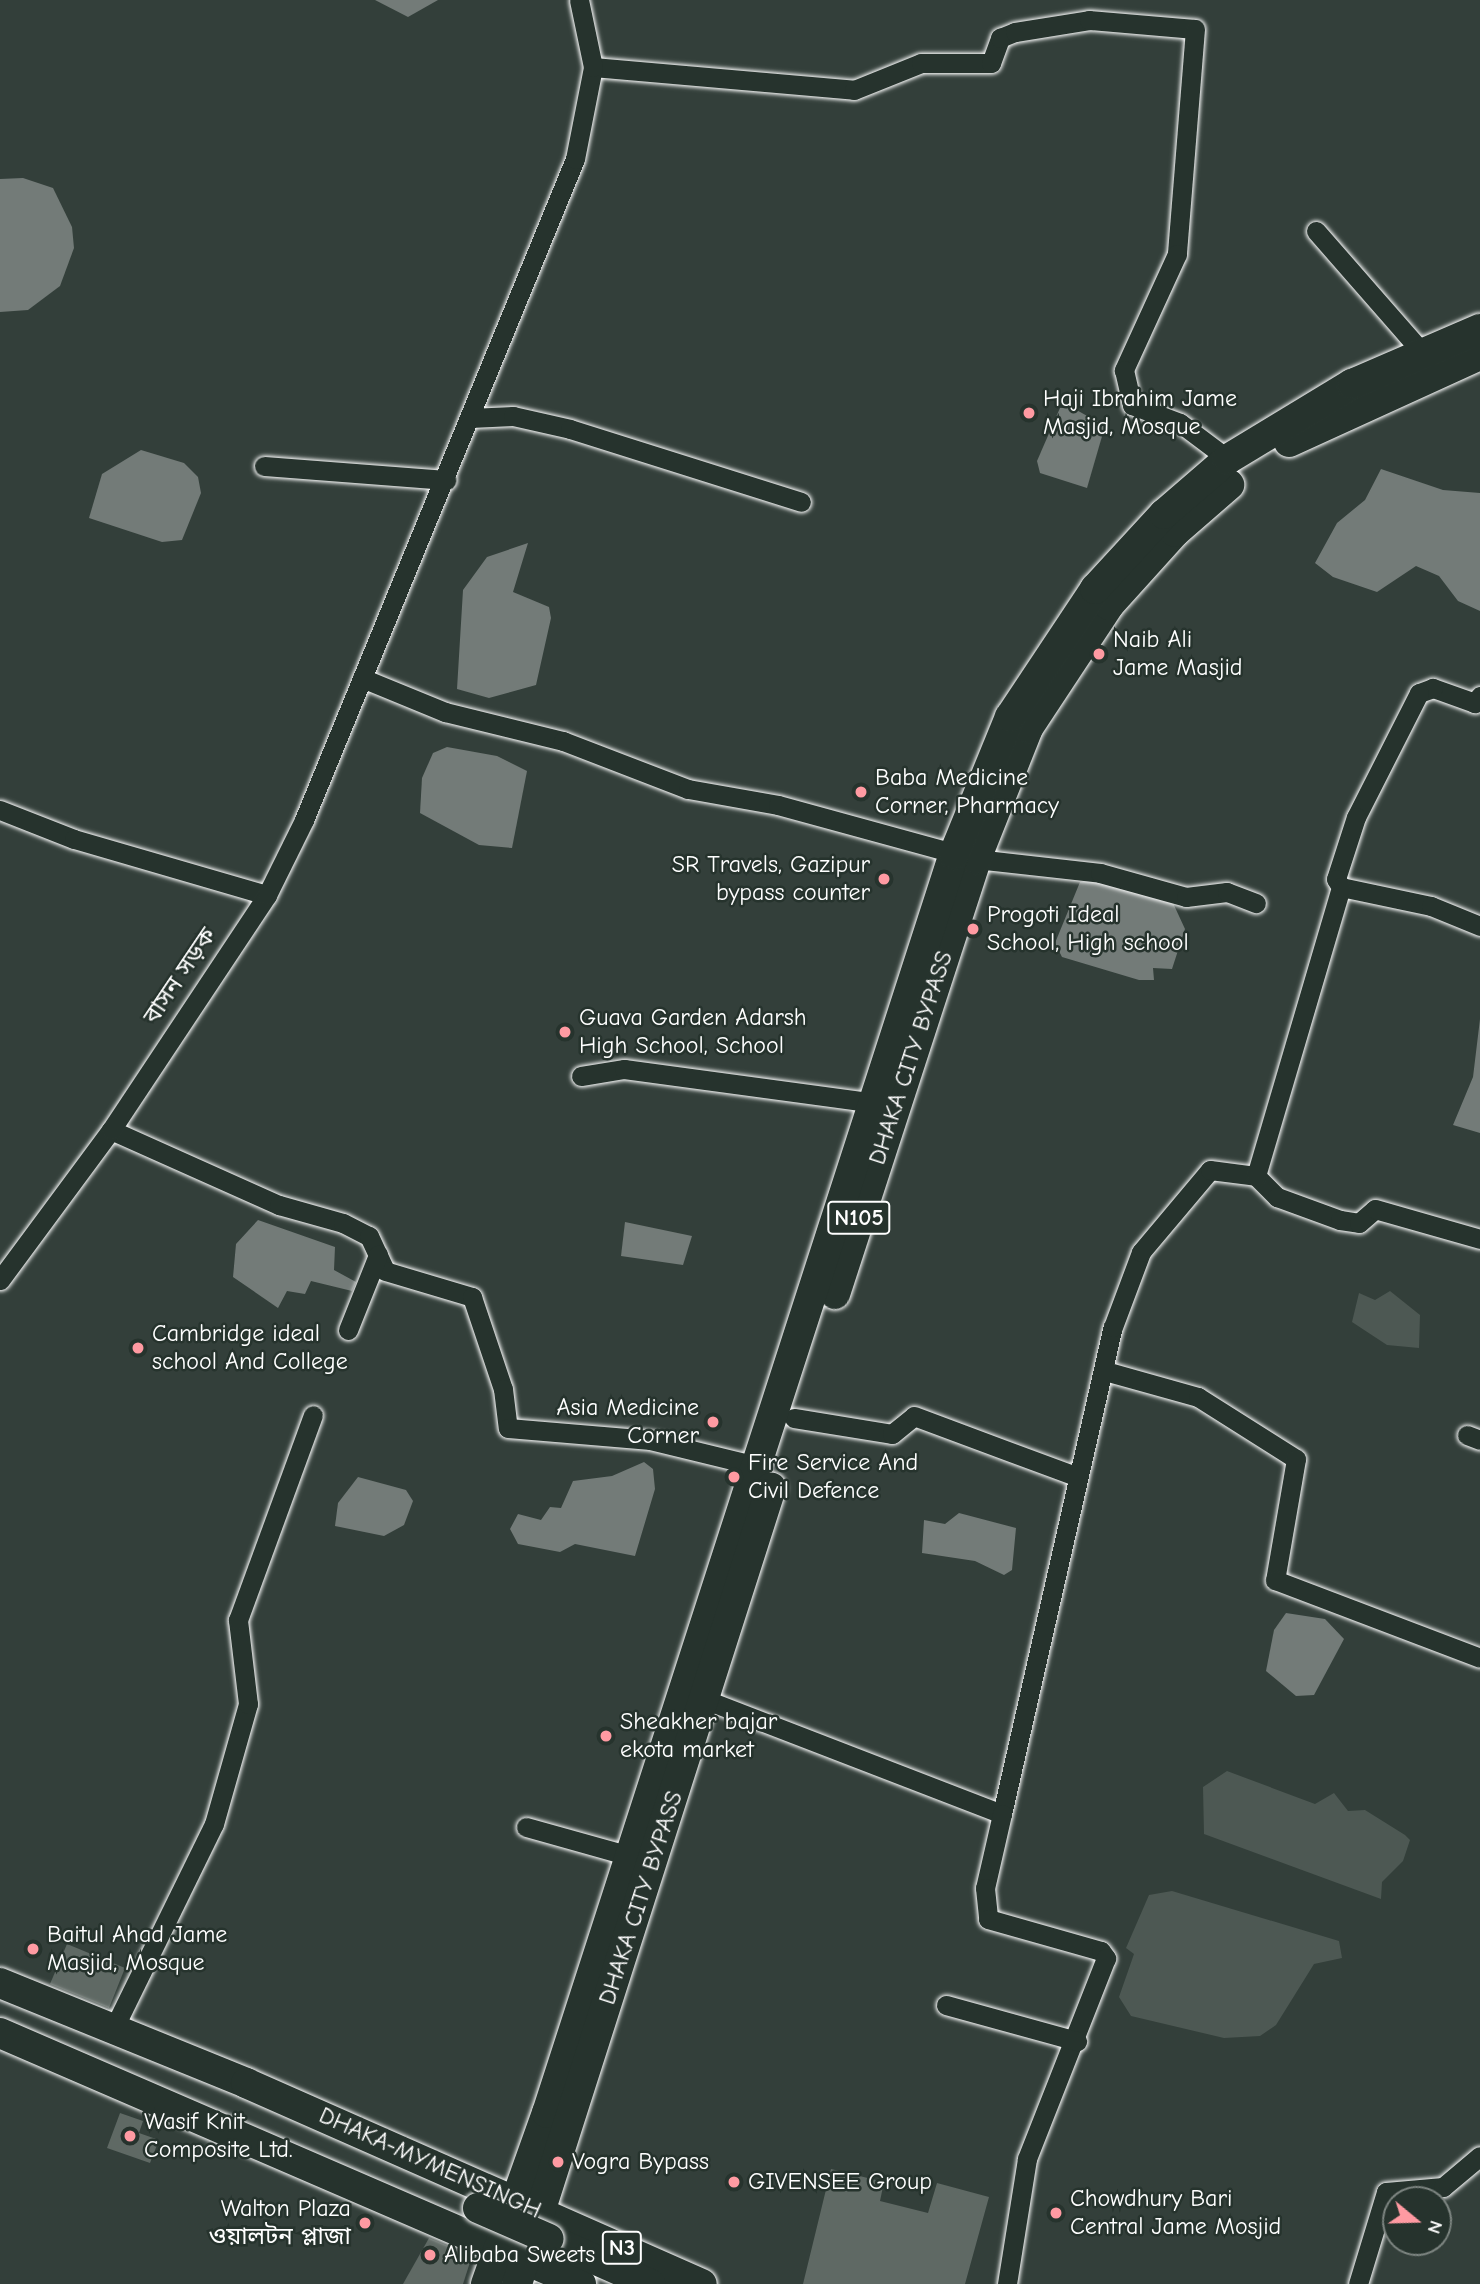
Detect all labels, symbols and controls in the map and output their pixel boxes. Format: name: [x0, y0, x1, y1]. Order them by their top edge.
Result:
place label: Haji Ibrahim Jame Masjid, Mosque: [1043, 385, 1237, 441]
marker: Haji Ibrahim Jame Masjid, Mosque: [1021, 405, 1037, 421]
place label: Naib Ali Jame Masjid: [1113, 626, 1243, 682]
marker: Naib Ali Jame Masjid: [1091, 646, 1107, 662]
place label: Baba Medicine Corner, Pharmacy: [875, 764, 1059, 820]
marker: Baba Medicine Corner, Pharmacy: [853, 784, 869, 800]
place label: SR Travels, Gazipur bypass counter: [672, 851, 870, 907]
marker: SR Travels, Gazipur bypass counter: [876, 871, 892, 887]
place label: Progoti Ideal School, High school: [987, 901, 1189, 957]
marker: Progoti Ideal School, High school: [965, 921, 981, 937]
street label: বাসন সড়ক: [137, 923, 223, 1029]
street label: DHAKA CITY BYPASS: [863, 948, 959, 1168]
place label: Guava Garden Adarsh High School, School: [579, 1004, 807, 1060]
marker: Guava Garden Adarsh High School, School: [557, 1024, 573, 1040]
road number: N105: [826, 1198, 892, 1238]
place label: Cambridge ideal school And College: [152, 1320, 348, 1376]
marker: Cambridge ideal school And College: [130, 1340, 146, 1356]
place label: Asia Medicine Corner: [557, 1394, 699, 1450]
marker: Asia Medicine Corner: [705, 1414, 721, 1430]
place label: Fire Service And Civil Defence: [748, 1449, 918, 1505]
marker: Fire Service And Civil Defence: [726, 1469, 742, 1485]
place label: Sheakher bajar ekota market: [620, 1708, 777, 1764]
marker: Sheakher bajar ekota market: [598, 1728, 614, 1744]
street label: DHAKA CITY BYPASS: [593, 1788, 689, 2008]
place label: Baitul Ahad Jame Masjid, Mosque: [47, 1921, 227, 1977]
marker: Baitul Ahad Jame Masjid, Mosque: [25, 1941, 41, 1957]
street label: DHAKA-MYMENSINGH: [314, 2101, 546, 2225]
place label: Wasif Knit Composite Ltd.: [144, 2108, 293, 2164]
marker: Wasif Knit Composite Ltd.: [122, 2128, 138, 2144]
place label: Vogra Bypass: [572, 2148, 709, 2176]
marker: Vogra Bypass: [550, 2154, 566, 2170]
place label: GIVENSEE Group: [748, 2168, 932, 2196]
marker: GIVENSEE Group: [726, 2174, 742, 2190]
place label: Chowdhury Bari Central Jame Mosjid: [1070, 2185, 1281, 2241]
north arrow: [1382, 2186, 1452, 2256]
place label: Walton Plaza ওয়ালটন প্লাজা: [208, 2195, 351, 2251]
marker: Chowdhury Bari Central Jame Mosjid: [1048, 2205, 1064, 2221]
marker: Walton Plaza ওয়ালটন প্লাজা: [357, 2215, 373, 2231]
text: N: [1423, 2218, 1447, 2237]
road number: N3: [601, 2228, 643, 2268]
place label: Alibaba Sweets: [444, 2241, 595, 2269]
marker: Alibaba Sweets: [422, 2247, 438, 2263]

